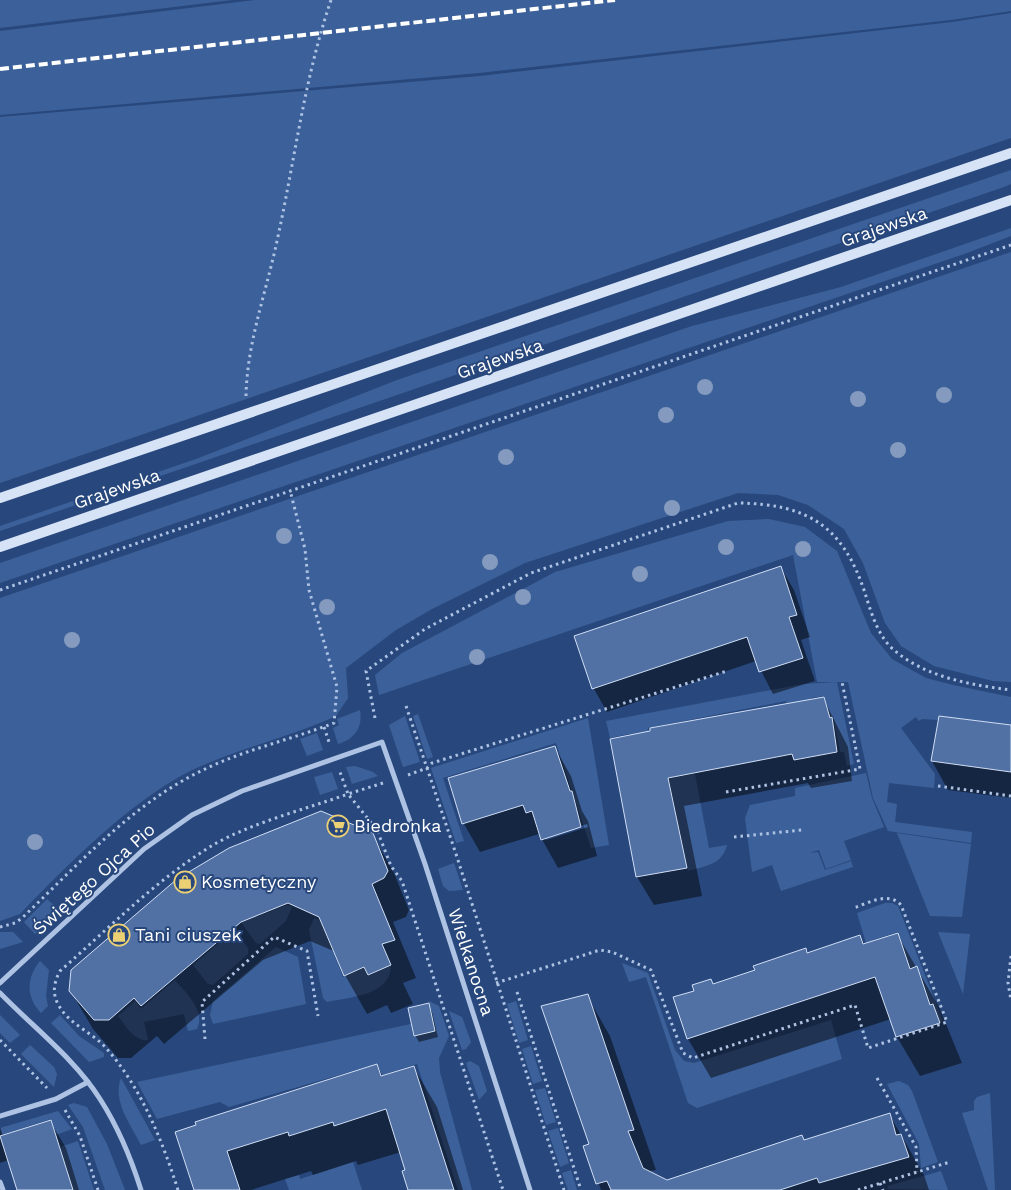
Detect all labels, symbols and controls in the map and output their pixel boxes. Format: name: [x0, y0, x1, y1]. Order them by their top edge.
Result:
street label: Grajewska: [838, 202, 930, 251]
street label: Grajewska: [454, 334, 546, 383]
street label: Grajewska: [71, 464, 163, 513]
supermarket icon: Biedronka: [326, 814, 350, 838]
place label: Biedronka: [354, 815, 441, 836]
street label: Świętego Ojca Pio: [28, 818, 159, 939]
shop icon: Kosmetyczny: [173, 870, 197, 894]
place label: Kosmetyczny: [201, 871, 317, 892]
street label: Wielkanocna: [444, 906, 499, 1018]
shop icon: Tani ciuszek: [107, 923, 131, 947]
place label: Tani ciuszek: [135, 924, 242, 945]

